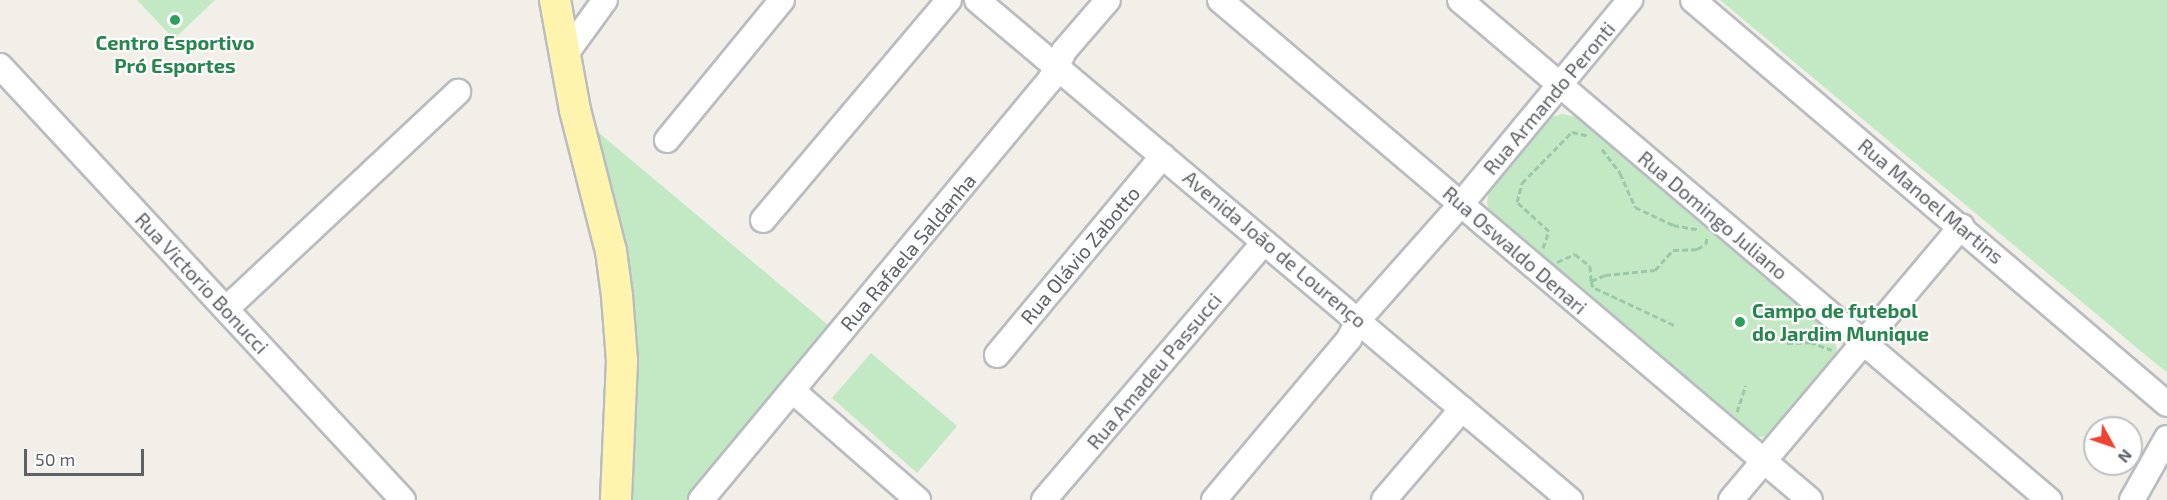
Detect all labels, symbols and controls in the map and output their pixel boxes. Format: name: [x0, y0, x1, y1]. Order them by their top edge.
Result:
marker: Centro Esportivo Pró Esportes: [168, 13, 182, 27]
street label: Rua Armando Peronti: [1478, 16, 1620, 180]
place label: Centro Esportivo Pró Esportes: [96, 30, 254, 77]
street label: Rua Manoel Martins: [1853, 133, 2009, 269]
street label: Rua Domingo Juliano: [1633, 145, 1793, 285]
street label: Avenida João de Lourenço: [1178, 165, 1372, 333]
street label: Rua Rafaela Saldanha: [835, 168, 981, 336]
street label: Rua Olávio Zabotto: [1015, 181, 1145, 329]
street label: Rua Oswaldo Denari: [1438, 181, 1592, 319]
street label: Rua Victorio Bonucci: [130, 207, 274, 359]
street label: Rua Amadeu Passucci: [1081, 288, 1227, 454]
place label: Campo de futebol do Jardim Munique: [1752, 298, 1929, 345]
marker: Campo de futebol do Jardim Munique: [1733, 315, 1747, 329]
north arrow: [2083, 416, 2143, 476]
scale bar: [27, 437, 147, 475]
text: N: [2115, 446, 2137, 467]
text: 50 m: [35, 448, 75, 470]

